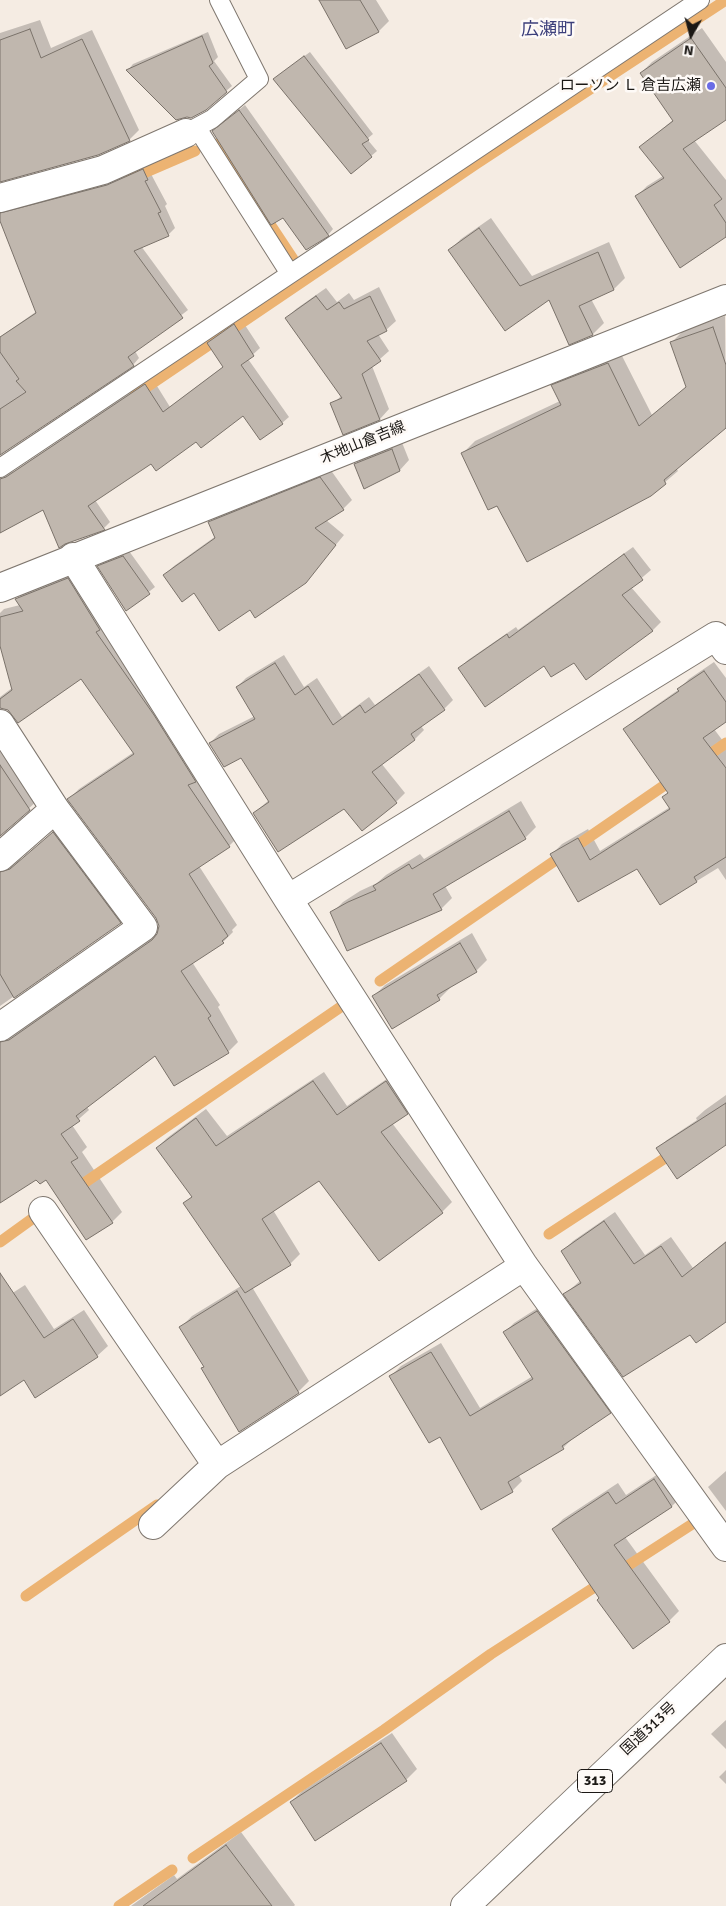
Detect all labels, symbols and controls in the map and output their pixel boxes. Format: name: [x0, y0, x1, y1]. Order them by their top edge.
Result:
north arrow: [666, 10, 716, 60]
district label: 広瀬町: [521, 19, 575, 41]
text: N: [683, 41, 695, 59]
place label: ローソン Ｌ 倉吉広瀬: [559, 77, 701, 95]
marker: ローソン Ｌ 倉吉広瀬: [705, 80, 717, 92]
street label: 木地山倉吉線: [318, 418, 408, 468]
street label: 国道313号: [618, 1699, 680, 1759]
road number: 313: [578, 1770, 612, 1792]

